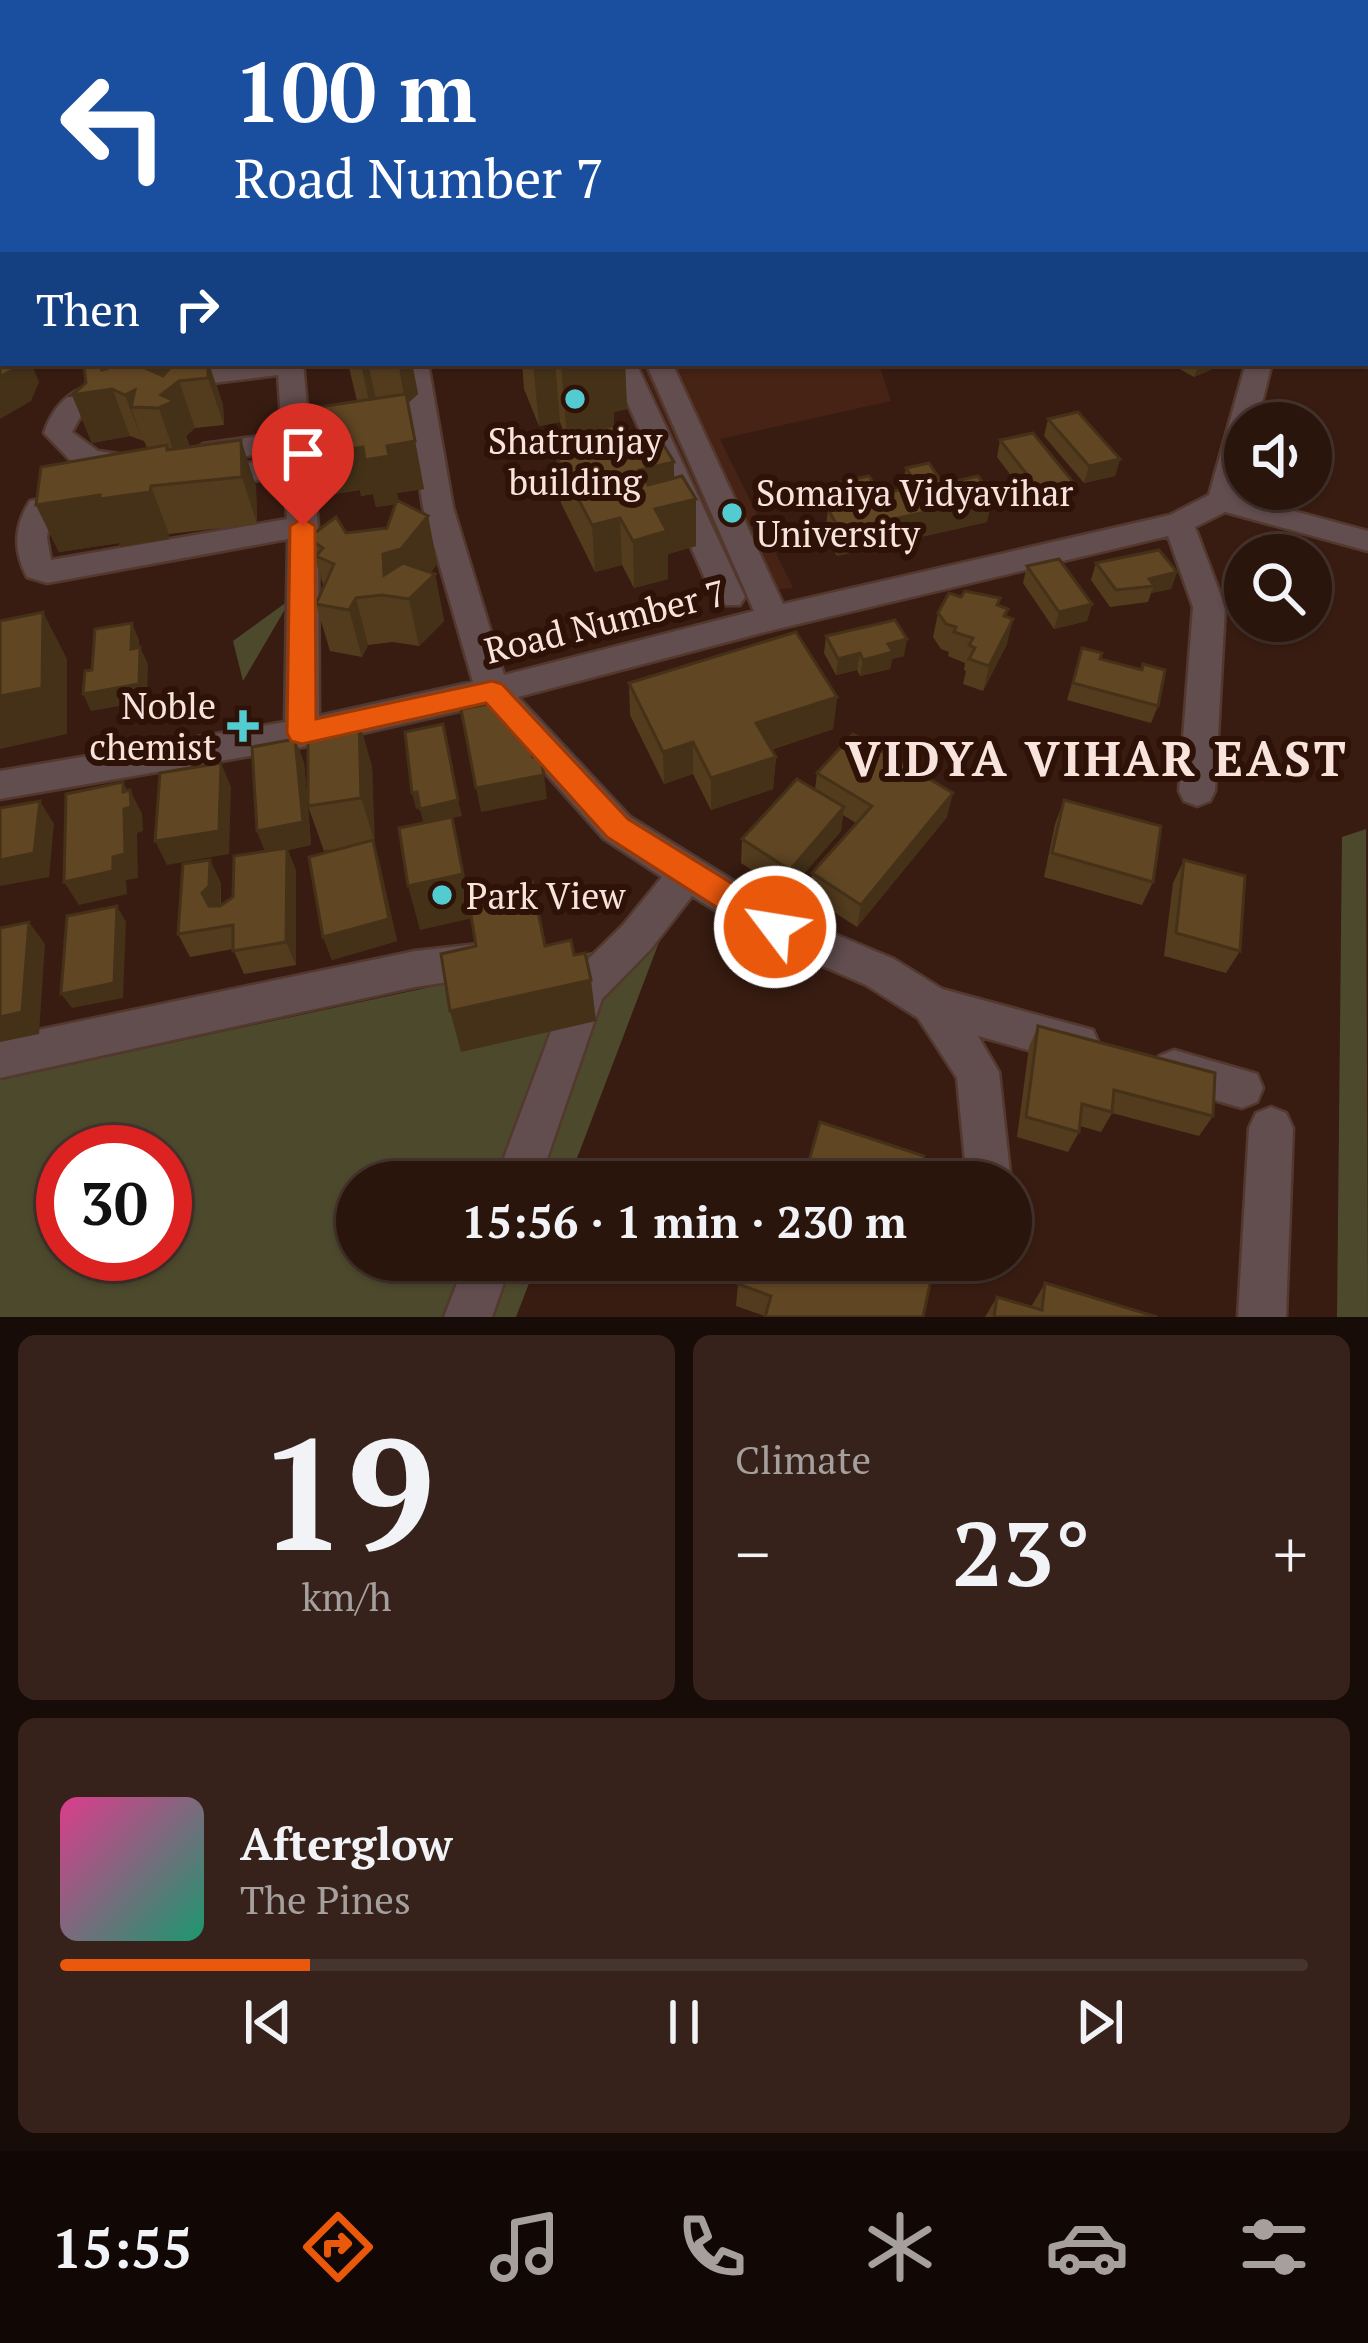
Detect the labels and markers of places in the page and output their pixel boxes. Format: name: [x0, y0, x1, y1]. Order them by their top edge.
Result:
marker: Shatrunjay building: [562, 386, 588, 412]
pin: [252, 403, 354, 526]
place label: Shatrunjay building: [488, 417, 663, 505]
place label: Somaiya Vidyavihar University: [756, 469, 1074, 557]
marker: Somaiya Vidyavihar University: [719, 500, 745, 526]
place label: Noble chemist: [89, 682, 216, 770]
marker: Noble chemist: [227, 710, 259, 742]
place label: Park View: [466, 872, 626, 919]
marker: Park View: [429, 882, 455, 908]

